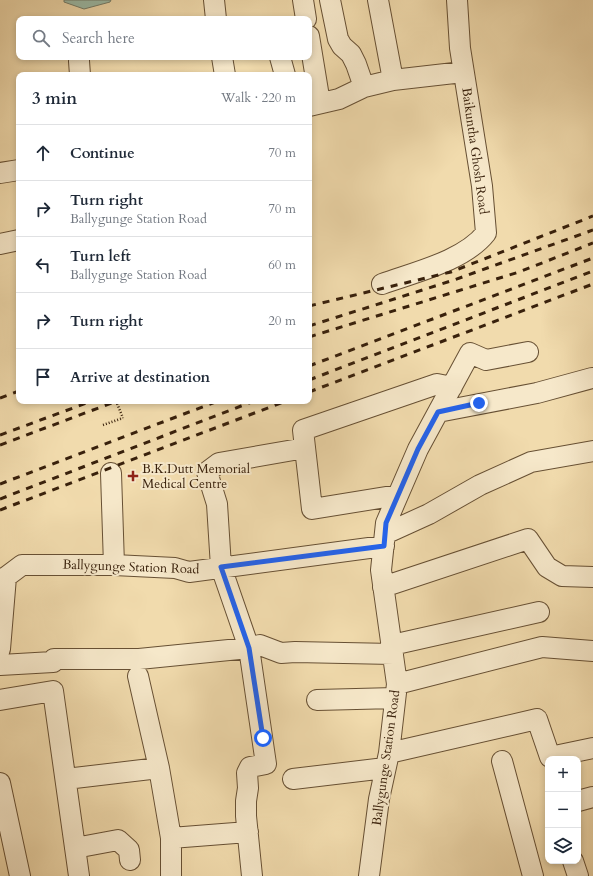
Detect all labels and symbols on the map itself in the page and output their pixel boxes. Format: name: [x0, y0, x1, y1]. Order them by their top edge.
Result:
street label: Baikuntha Ghosh Road: [457, 86, 493, 216]
route end: [470, 394, 488, 412]
place label: B.K.Dutt Memorial Medical Centre: [142, 460, 251, 493]
marker: B.K.Dutt Memorial Medical Centre: [127, 470, 139, 482]
street label: Ballygunge Station Road: [62, 556, 200, 578]
street label: Ballygunge Station Road: [368, 689, 404, 827]
route start: [254, 729, 272, 747]

